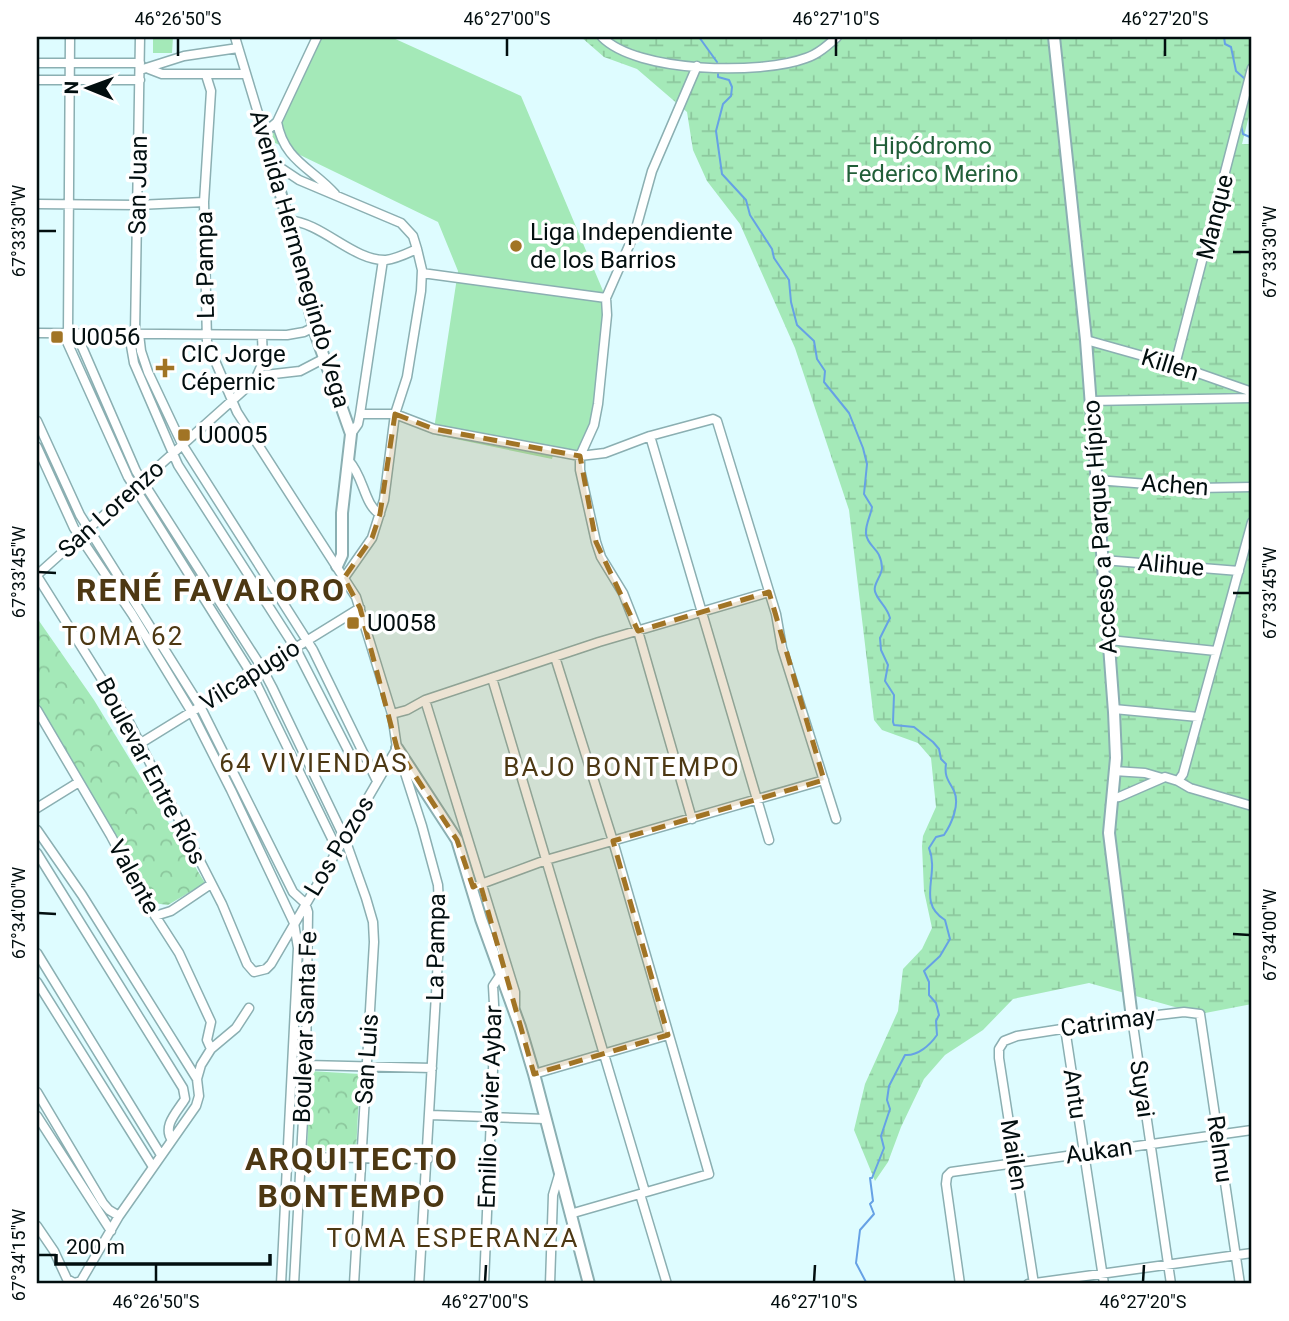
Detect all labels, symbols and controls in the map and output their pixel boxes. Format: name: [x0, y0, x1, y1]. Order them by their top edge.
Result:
text: 46°26'50"S: [134, 8, 222, 29]
text: 46°27'00"S: [463, 8, 551, 29]
text: 46°27'10"S: [792, 8, 880, 29]
text: 46°27'20"S: [1121, 8, 1209, 29]
north arrow: [52, 52, 122, 122]
text: N: [60, 81, 83, 95]
street label: Avenida Hermenegindo Vega: [244, 107, 356, 411]
park label: Hipódromo Federico Merino: [846, 132, 1018, 188]
street label: San Juan: [123, 135, 153, 235]
street label: Manque: [1191, 171, 1239, 263]
text: 67°33'30"W: [8, 185, 29, 277]
text: 67°33'30"W: [1259, 206, 1280, 298]
street label: La Pampa: [190, 211, 220, 319]
place label: Liga Independiente de los Barrios: [530, 218, 733, 274]
marker: Liga Independiente de los Barrios: [508, 238, 524, 254]
place label: U0056: [71, 323, 141, 351]
marker: U0056: [49, 329, 65, 345]
place label: CIC Jorge Cépernic: [181, 340, 286, 396]
street label: Killen: [1138, 343, 1202, 387]
marker: CIC Jorge Cépernic: [155, 358, 175, 378]
street label: Acceso a Parque Hípico: [1077, 399, 1123, 655]
place label: U0005: [198, 421, 268, 449]
marker: U0005: [176, 427, 192, 443]
street label: San Lorenzo: [52, 454, 170, 564]
street label: Achen: [1140, 469, 1210, 501]
text: 67°33'45"W: [8, 526, 29, 618]
text: 67°33'45"W: [1259, 547, 1280, 639]
street label: Alihue: [1137, 548, 1205, 582]
district label: RENÉ FAVALORO: [76, 571, 346, 609]
place label: U0058: [367, 609, 437, 637]
marker: U0058: [345, 615, 361, 631]
district label: TOMA 62: [62, 621, 184, 651]
street label: Vilcapugio: [195, 633, 305, 717]
street label: Boulevar Entre Ríos: [90, 673, 212, 869]
district label: 64 VIVIENDAS: [219, 748, 409, 778]
district label: BAJO BONTEMPO: [503, 752, 741, 782]
street label: Los Pozos: [298, 791, 380, 901]
street label: Valente: [102, 835, 166, 919]
text: 67°34'00"W: [8, 867, 29, 959]
text: 67°34'00"W: [1259, 889, 1280, 981]
street label: La Pampa: [421, 893, 451, 1001]
street label: Boulevar Santa Fe: [288, 931, 322, 1123]
street label: Catrimay: [1059, 1001, 1158, 1043]
street label: Emilio Javier Aybar: [472, 1005, 508, 1209]
street label: San Luis: [350, 1013, 384, 1105]
street label: Suyai: [1124, 1059, 1160, 1119]
street label: Antu: [1058, 1067, 1092, 1121]
street label: Relmu: [1201, 1114, 1239, 1184]
street label: Mailen: [995, 1117, 1033, 1193]
street label: Aukan: [1064, 1132, 1134, 1170]
district label: ARQUITECTO BONTEMPO: [245, 1140, 459, 1215]
text: 67°34'15"W: [8, 1209, 29, 1301]
scale bar: [56, 1223, 270, 1267]
district label: TOMA ESPERANZA: [326, 1223, 580, 1253]
text: 200 m: [66, 1235, 125, 1259]
text: 46°26'50"S: [112, 1291, 200, 1312]
text: 46°27'00"S: [441, 1291, 529, 1312]
text: 46°27'10"S: [770, 1291, 858, 1312]
text: 46°27'20"S: [1099, 1291, 1187, 1312]

